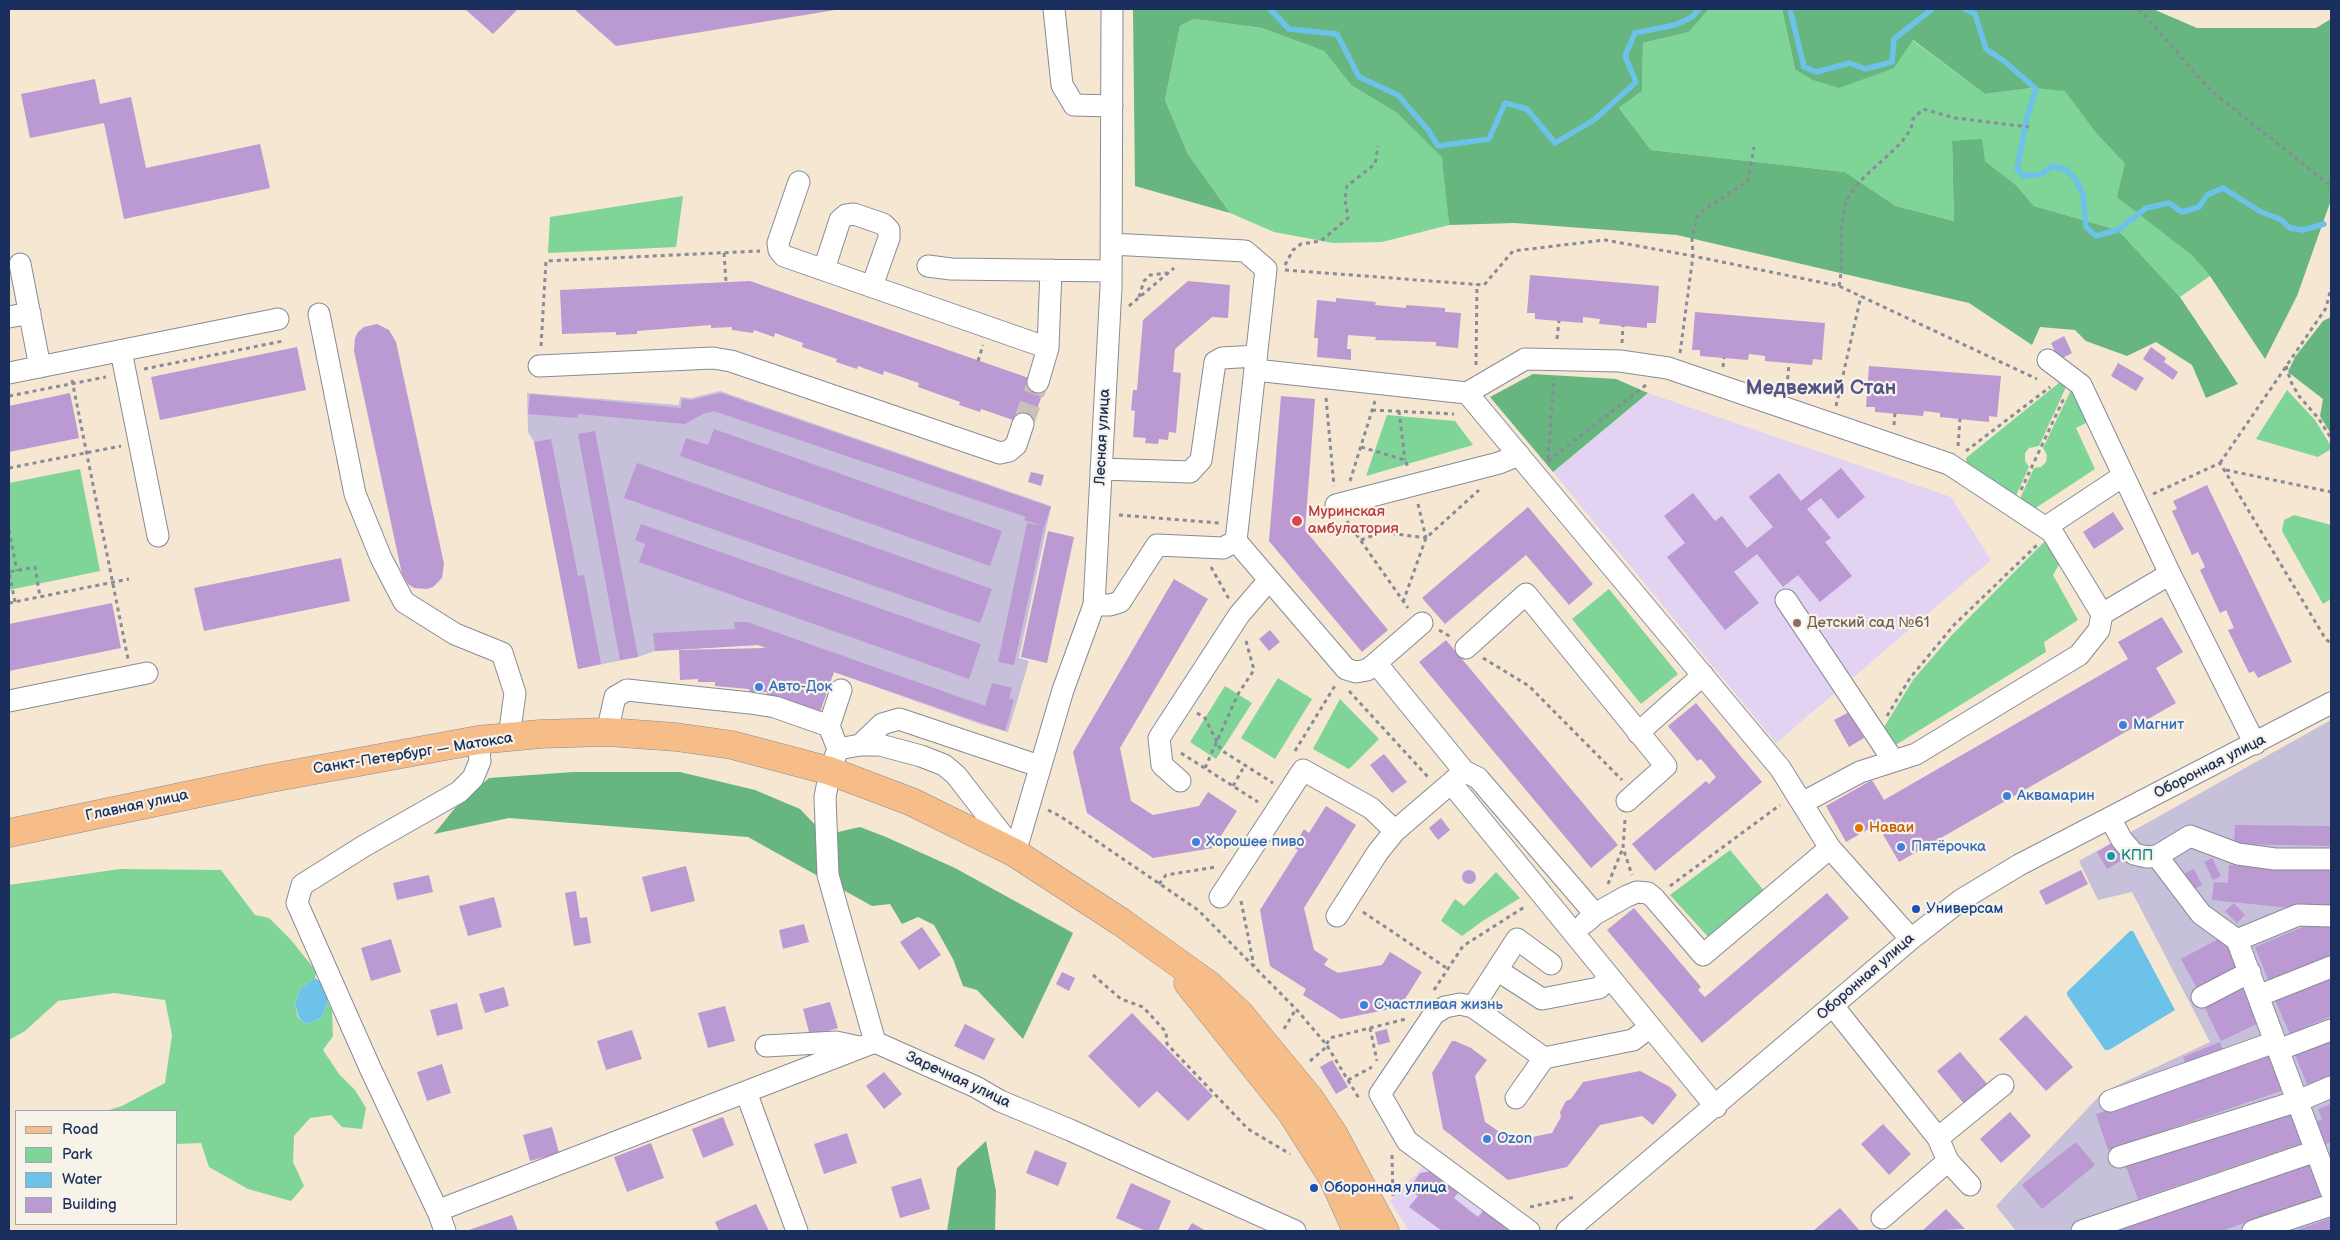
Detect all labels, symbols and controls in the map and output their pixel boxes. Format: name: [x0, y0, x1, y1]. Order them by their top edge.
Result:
district label: Медвежий Стан: [1746, 377, 1896, 401]
street label: Лесная улица: [1091, 388, 1115, 486]
place label: Муринская амбулатория: [1308, 503, 1399, 538]
marker: Муринская амбулатория: [1290, 514, 1304, 528]
place label: Детский сад №61: [1807, 614, 1929, 632]
marker: Детский сад №61: [1791, 617, 1803, 629]
place label: Авто-Док: [769, 678, 832, 696]
marker: Авто-Док: [753, 681, 765, 693]
place label: Магнит: [2133, 716, 2184, 734]
marker: Магнит: [2117, 719, 2129, 731]
street label: Санкт-Петербург — Матокса: [312, 729, 514, 779]
street label: Оборонная улица: [2151, 731, 2269, 803]
street label: Главная улица: [84, 786, 190, 826]
place label: Аквамарин: [2017, 787, 2095, 805]
marker: Аквамарин: [2001, 790, 2013, 802]
place label: Наваи: [1869, 819, 1914, 837]
marker: Наваи: [1853, 822, 1865, 834]
place label: Хорошее пиво: [1206, 833, 1304, 851]
marker: Хорошее пиво: [1190, 836, 1202, 848]
place label: Пятёрочка: [1911, 838, 1986, 856]
marker: Пятёрочка: [1895, 841, 1907, 853]
place label: КПП: [2121, 847, 2153, 865]
marker: КПП: [2105, 850, 2117, 862]
place label: Универсам: [1926, 900, 2003, 918]
marker: Универсам: [1910, 903, 1922, 915]
street label: Оборонная улица: [1814, 930, 1918, 1024]
place label: Счастливая жизнь: [1374, 996, 1503, 1014]
marker: Счастливая жизнь: [1358, 999, 1370, 1011]
street label: Заречная улица: [903, 1048, 1013, 1112]
legend: [15, 1110, 178, 1225]
text: Road: [62, 1120, 98, 1139]
place label: Ozon: [1497, 1130, 1532, 1148]
marker: Ozon: [1481, 1133, 1493, 1145]
text: Park: [62, 1145, 92, 1164]
text: Water: [62, 1170, 102, 1189]
place label: Оборонная улица: [1324, 1179, 1447, 1197]
marker: Оборонная улица: [1308, 1182, 1320, 1194]
text: Building: [62, 1195, 117, 1214]

